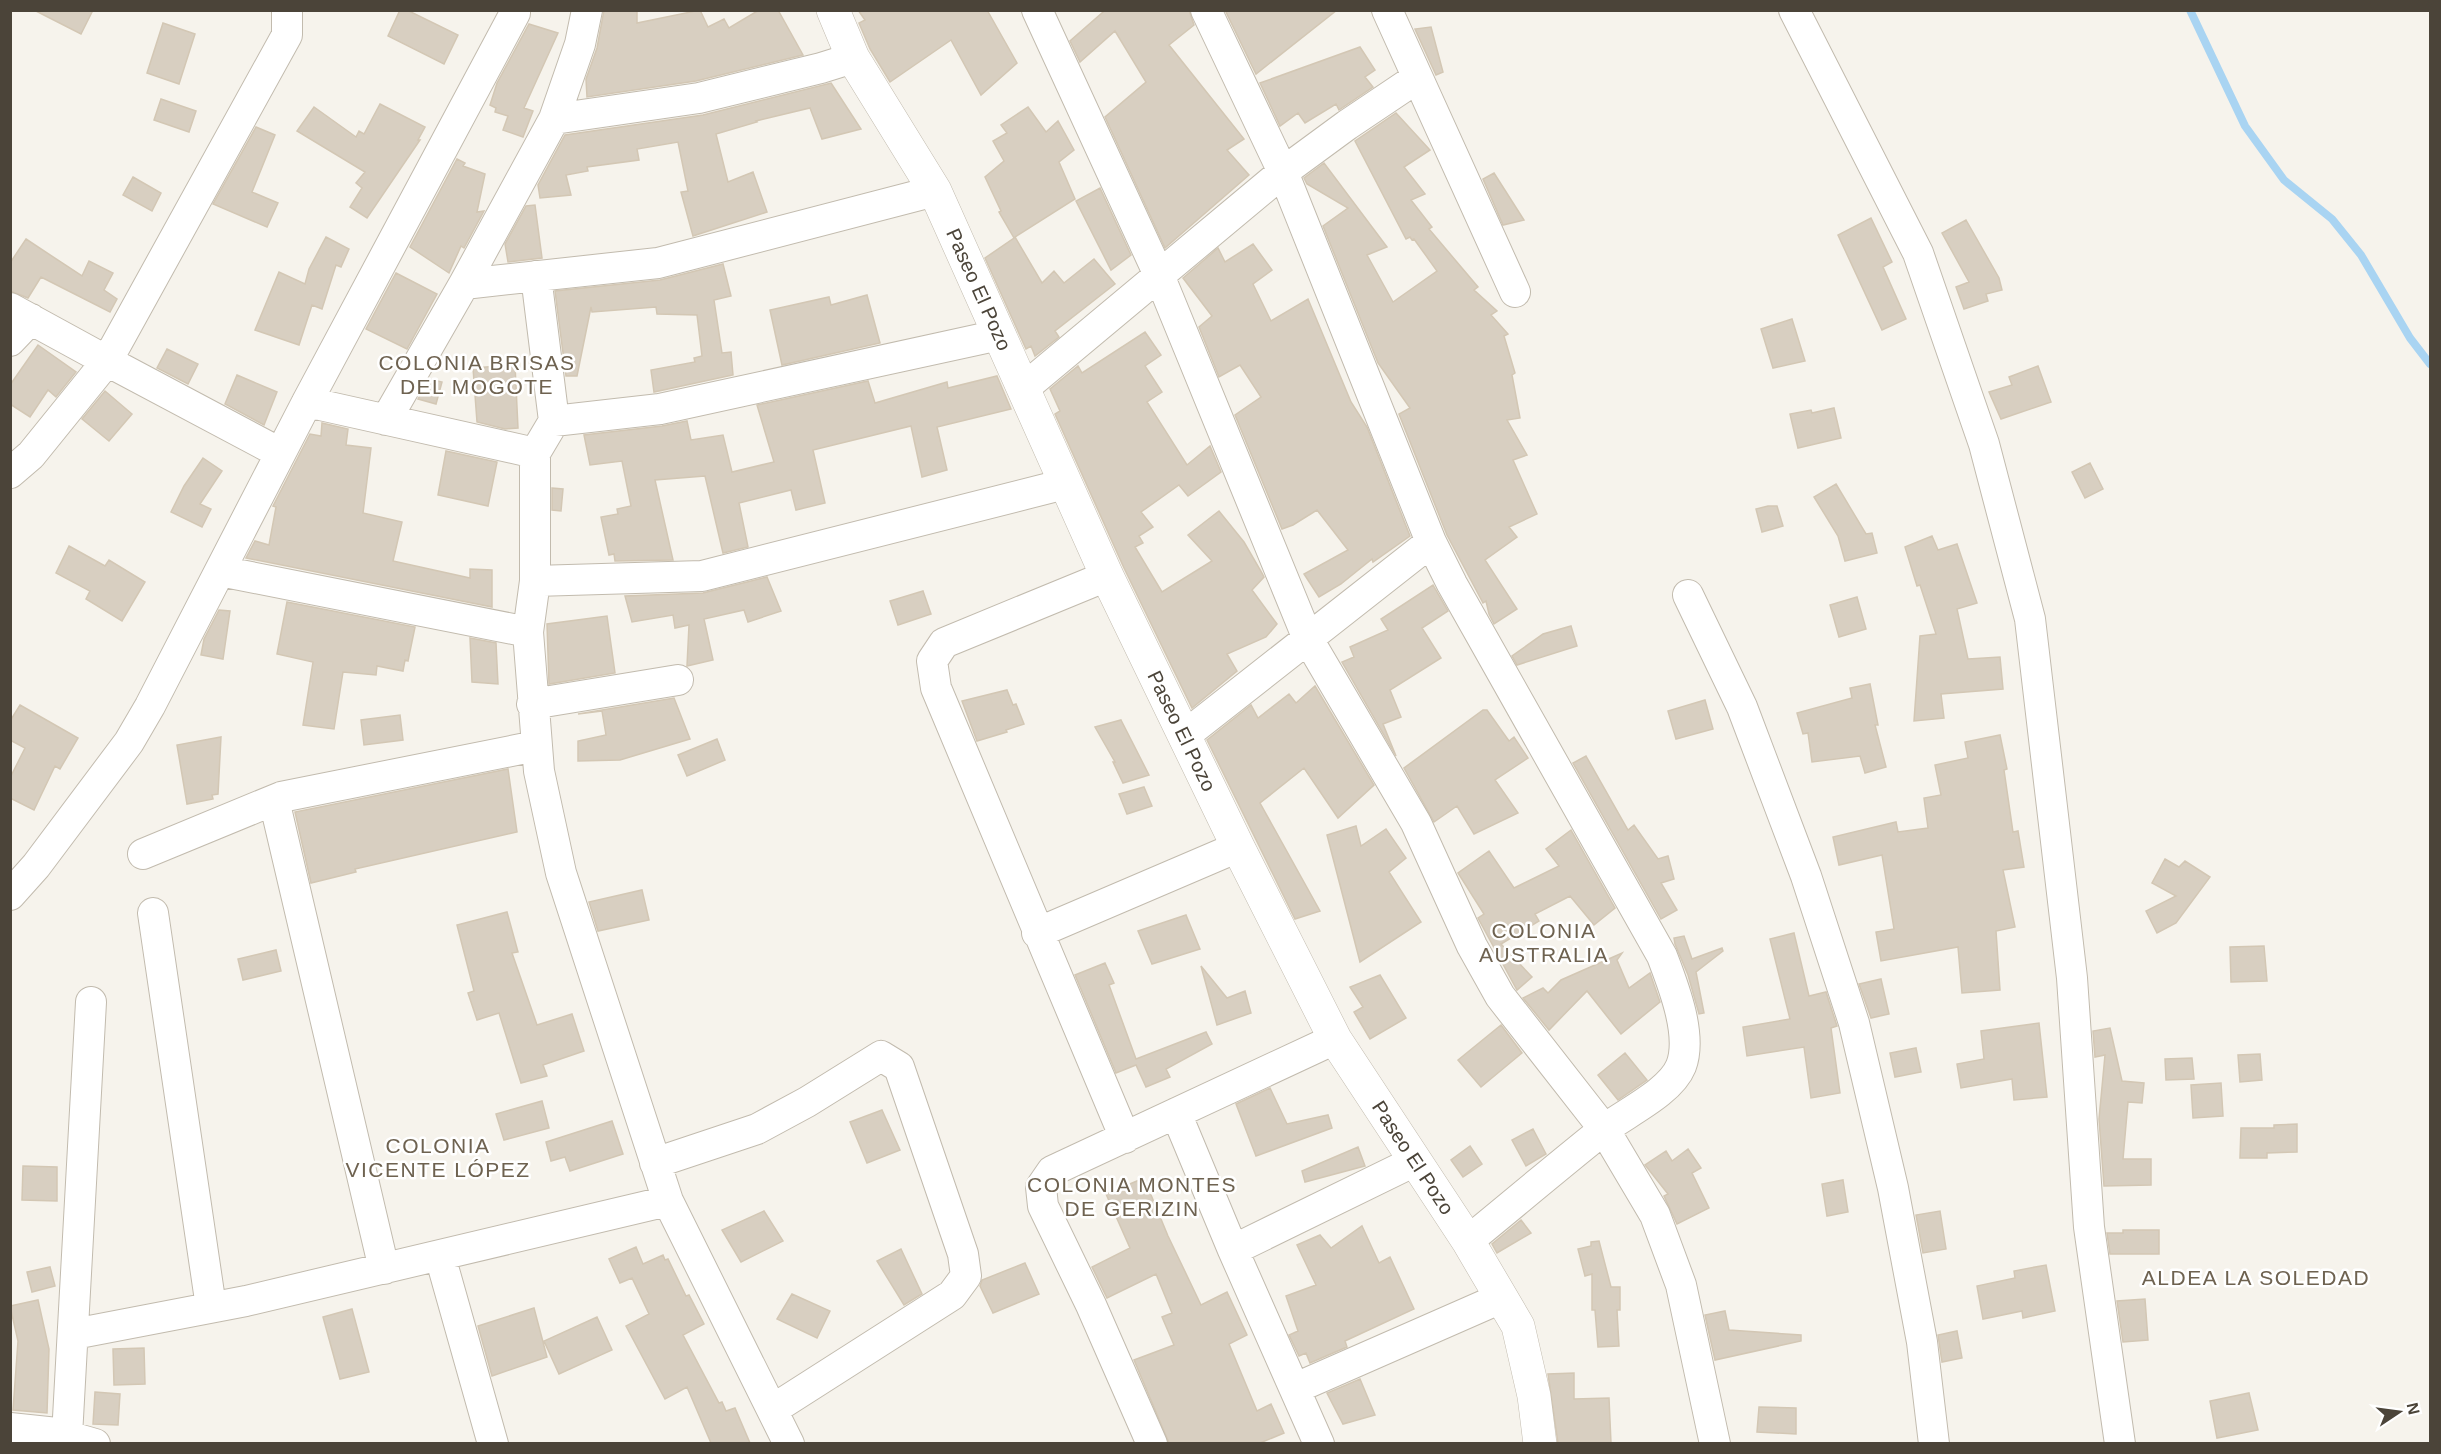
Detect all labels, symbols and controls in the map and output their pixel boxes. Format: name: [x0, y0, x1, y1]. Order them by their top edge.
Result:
street label: Paseo El Pozo: [942, 225, 1016, 354]
district label: COLONIA BRISAS DEL MOGOTE: [378, 351, 576, 398]
street label: Paseo El Pozo: [1143, 667, 1220, 795]
district label: COLONIA AUSTRALIA: [1479, 919, 1609, 966]
street label: Paseo El Pozo: [1368, 1097, 1458, 1218]
district label: COLONIA VICENTE LÓPEZ: [345, 1134, 531, 1181]
district label: COLONIA MONTES DE GERIZIN: [1027, 1173, 1237, 1220]
district label: ALDEA LA SOLEDAD: [2142, 1266, 2370, 1289]
north arrow: [2369, 1382, 2429, 1442]
text: N: [2404, 1401, 2423, 1416]

